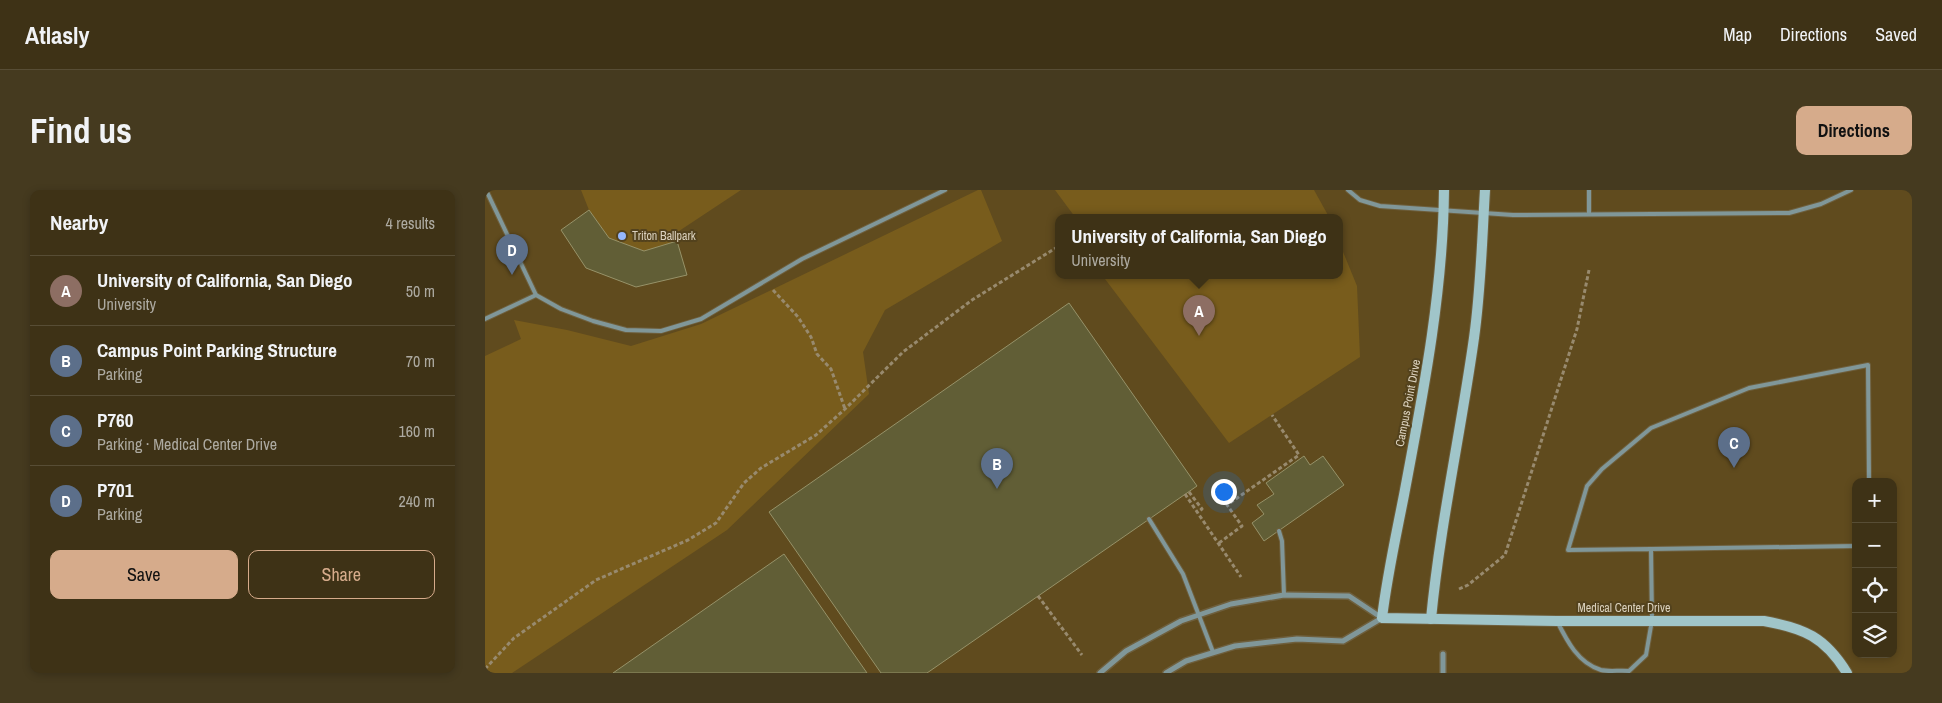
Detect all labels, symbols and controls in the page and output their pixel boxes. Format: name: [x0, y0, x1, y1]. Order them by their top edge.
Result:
text: Atlasly: [25, 19, 90, 51]
text: Map: [1723, 22, 1752, 47]
text: Directions: [1780, 22, 1847, 47]
text: Saved: [1875, 22, 1917, 47]
button: Directions: [1796, 106, 1912, 155]
text: Find us: [30, 107, 132, 154]
text: Nearby: [50, 208, 108, 237]
text: 4 results: [385, 212, 435, 234]
popup: [1055, 214, 1343, 279]
text: University of California, San Diego: [1071, 223, 1327, 249]
place label: Triton Ballpark: [632, 228, 696, 244]
marker: Triton Ballpark: [616, 230, 628, 242]
pin: D: [496, 234, 528, 275]
text: University: [1071, 249, 1130, 271]
text: University of California, San Diego: [97, 267, 352, 293]
text: A: [61, 280, 71, 302]
text: 50 m: [406, 280, 435, 302]
text: University: [97, 293, 156, 315]
pin: A: [1183, 295, 1215, 336]
text: Campus Point Parking Structure: [97, 337, 337, 363]
text: B: [61, 350, 71, 372]
text: 70 m: [406, 350, 435, 372]
street label: Campus Point Drive: [1392, 358, 1424, 448]
text: Parking: [97, 363, 142, 385]
text: P760: [97, 407, 133, 433]
text: C: [61, 420, 71, 442]
text: 160 m: [399, 420, 435, 442]
pin: C: [1718, 427, 1750, 468]
text: Parking · Medical Center Drive: [97, 433, 277, 455]
pin: B: [981, 448, 1013, 489]
text: P701: [97, 477, 133, 503]
map controls: [1852, 478, 1897, 658]
button: +: [1852, 478, 1897, 523]
your location: [1211, 479, 1237, 505]
text: D: [61, 490, 71, 512]
text: 240 m: [399, 490, 435, 512]
text: Parking: [97, 503, 142, 525]
button: −: [1852, 523, 1897, 568]
button: Save: [50, 550, 238, 599]
button: Share: [248, 550, 435, 599]
button: locate: [1852, 568, 1897, 613]
street label: Medical Center Drive: [1578, 600, 1670, 616]
button: layers: [1852, 613, 1897, 658]

